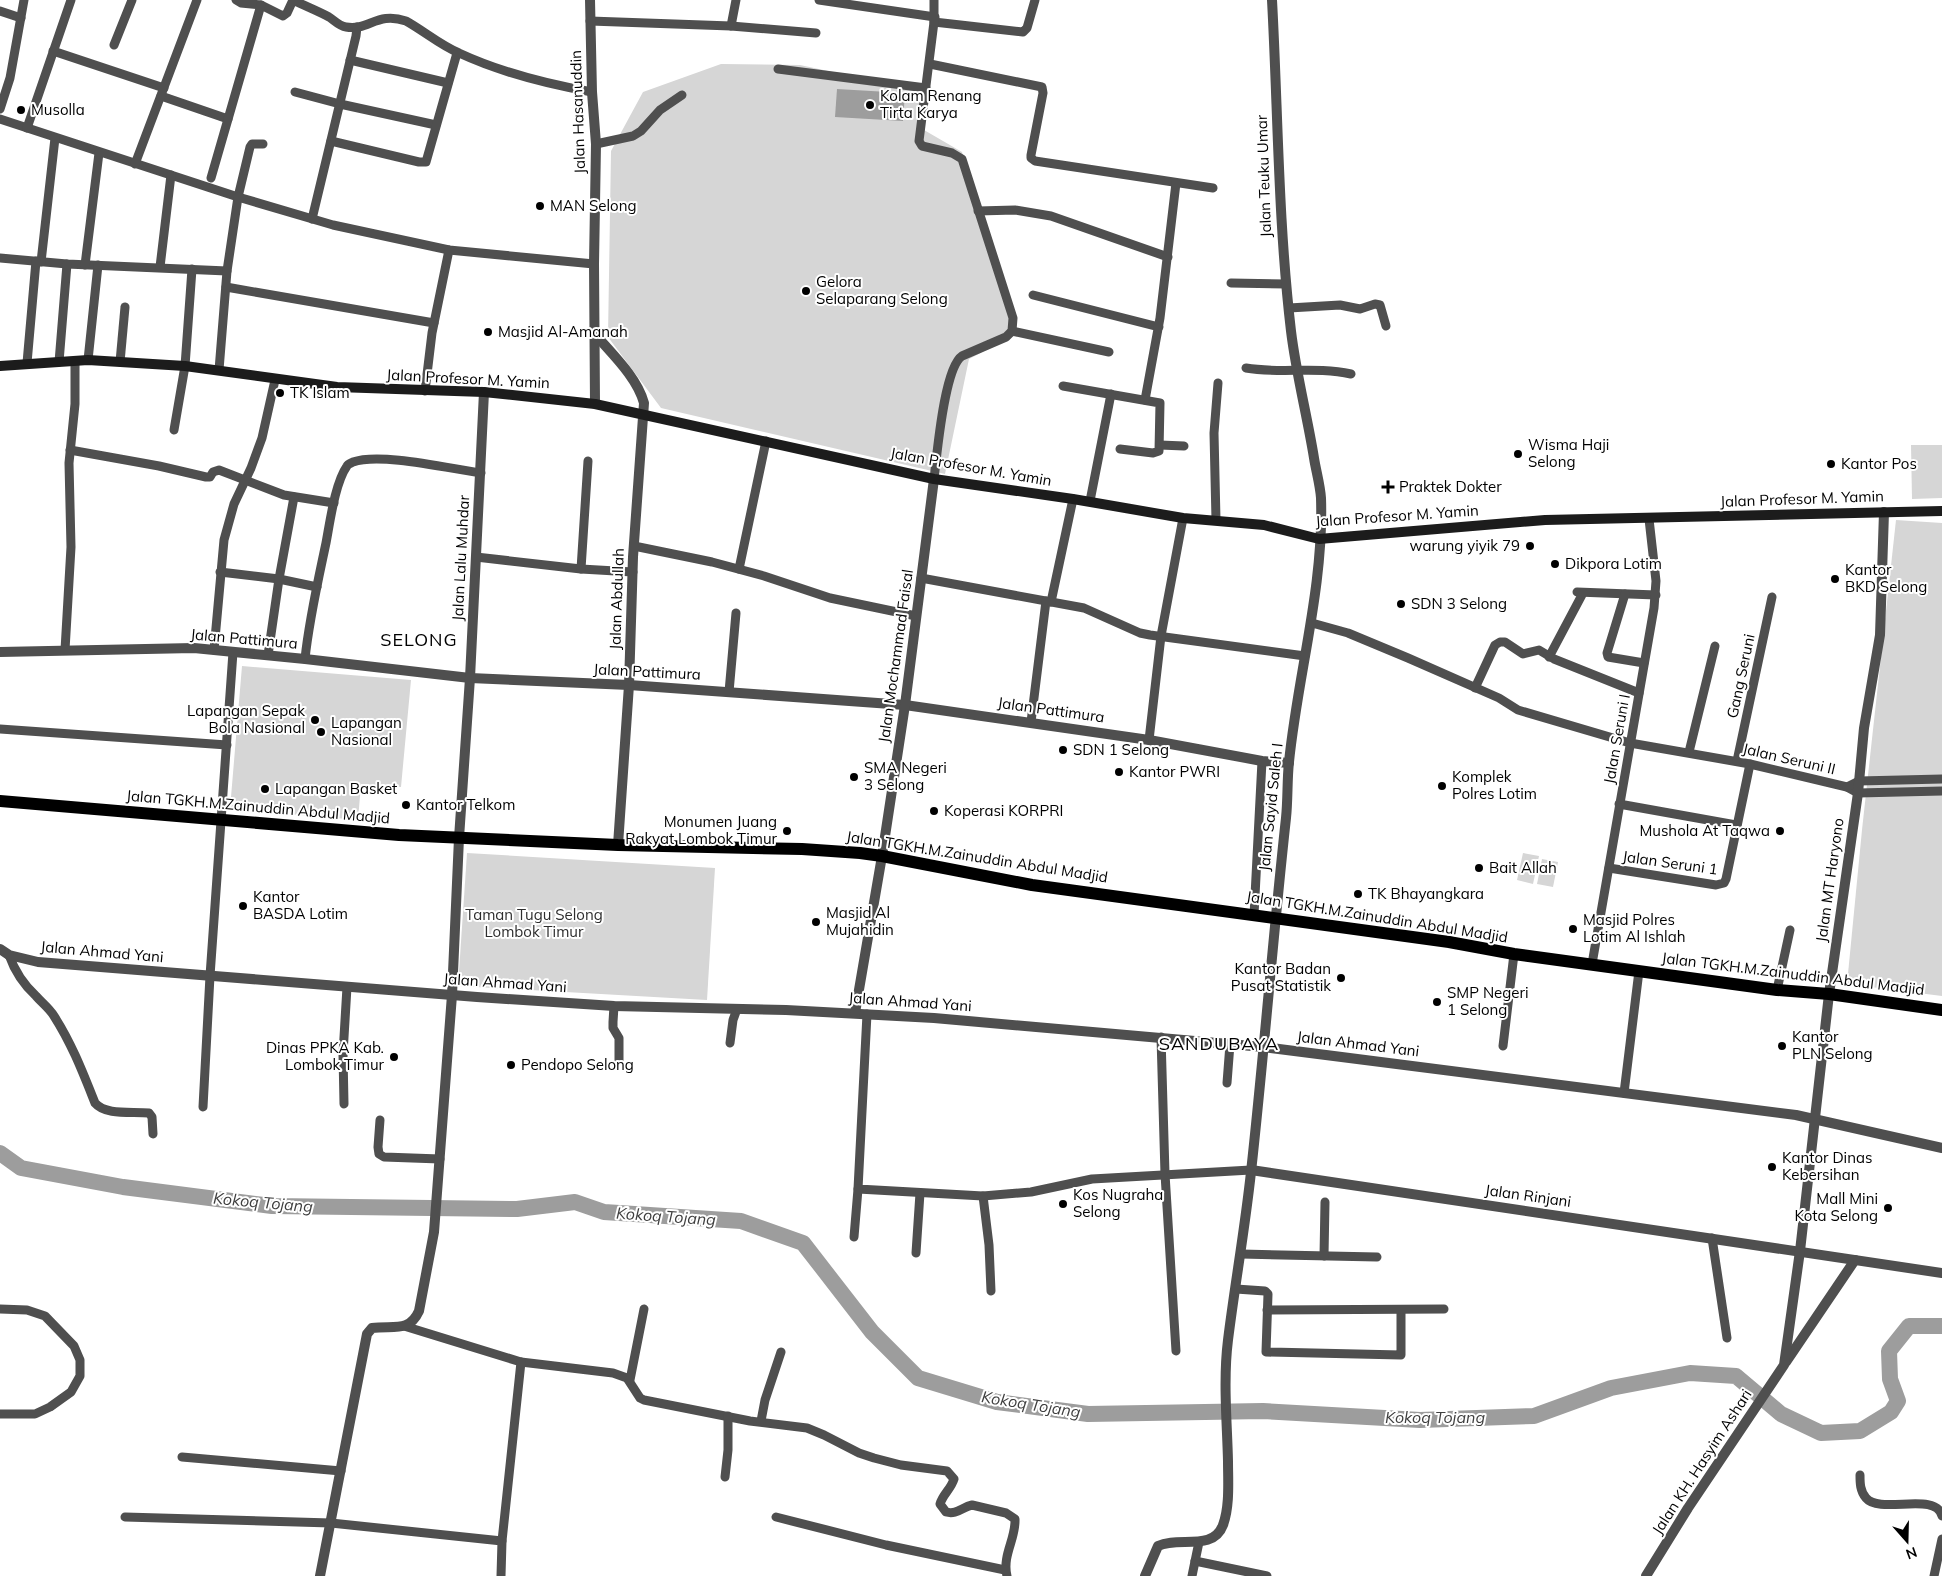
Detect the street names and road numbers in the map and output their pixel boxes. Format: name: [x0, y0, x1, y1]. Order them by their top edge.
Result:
street label: Jalan Hasanuddin: [566, 50, 589, 174]
street label: Jalan Teuku Umar: [1252, 114, 1275, 238]
street label: Jalan Profesor M. Yamin: [386, 365, 550, 392]
street label: Jalan Profesor M. Yamin: [889, 443, 1053, 490]
street label: Jalan Profesor M. Yamin: [1720, 486, 1884, 511]
street label: Jalan Lalu Muhdar: [448, 494, 473, 622]
street label: Jalan Profesor M. Yamin: [1315, 500, 1479, 531]
street label: Jalan Abdullah: [605, 548, 628, 650]
street label: Jalan Mochammad Faisal: [874, 568, 917, 744]
street label: Jalan Pattimura: [190, 624, 299, 653]
street label: Gang Seruni: [1722, 632, 1759, 720]
street label: Jalan Pattimura: [593, 659, 701, 684]
street label: Jalan Seruni I: [1599, 692, 1634, 785]
street label: Jalan Pattimura: [996, 693, 1106, 726]
street label: Jalan Seruni II: [1741, 739, 1837, 778]
street label: Jalan Sayid Saleh I: [1254, 742, 1287, 872]
street label: Jalan TGKH.M.Zainuddin Abdul Madjid: [125, 786, 391, 828]
street label: Jalan MT Haryono: [1811, 817, 1848, 943]
street label: Jalan TGKH.M.Zainuddin Abdul Madjid: [845, 826, 1109, 887]
street label: Jalan Seruni 1: [1621, 846, 1719, 879]
street label: Jalan TGKH.M.Zainuddin Abdul Madjid: [1245, 886, 1509, 947]
street label: Jalan Ahmad Yani: [40, 937, 164, 966]
street label: Jalan TGKH.M.Zainuddin Abdul Madjid: [1661, 948, 1926, 999]
street label: Jalan Ahmad Yani: [443, 969, 567, 996]
street label: Jalan Ahmad Yani: [848, 988, 972, 1015]
street label: Jalan Ahmad Yani: [1296, 1027, 1420, 1060]
street label: Jalan Rinjani: [1484, 1180, 1572, 1211]
street label: Jalan KH. Hasyim Ashari: [1648, 1386, 1756, 1538]

